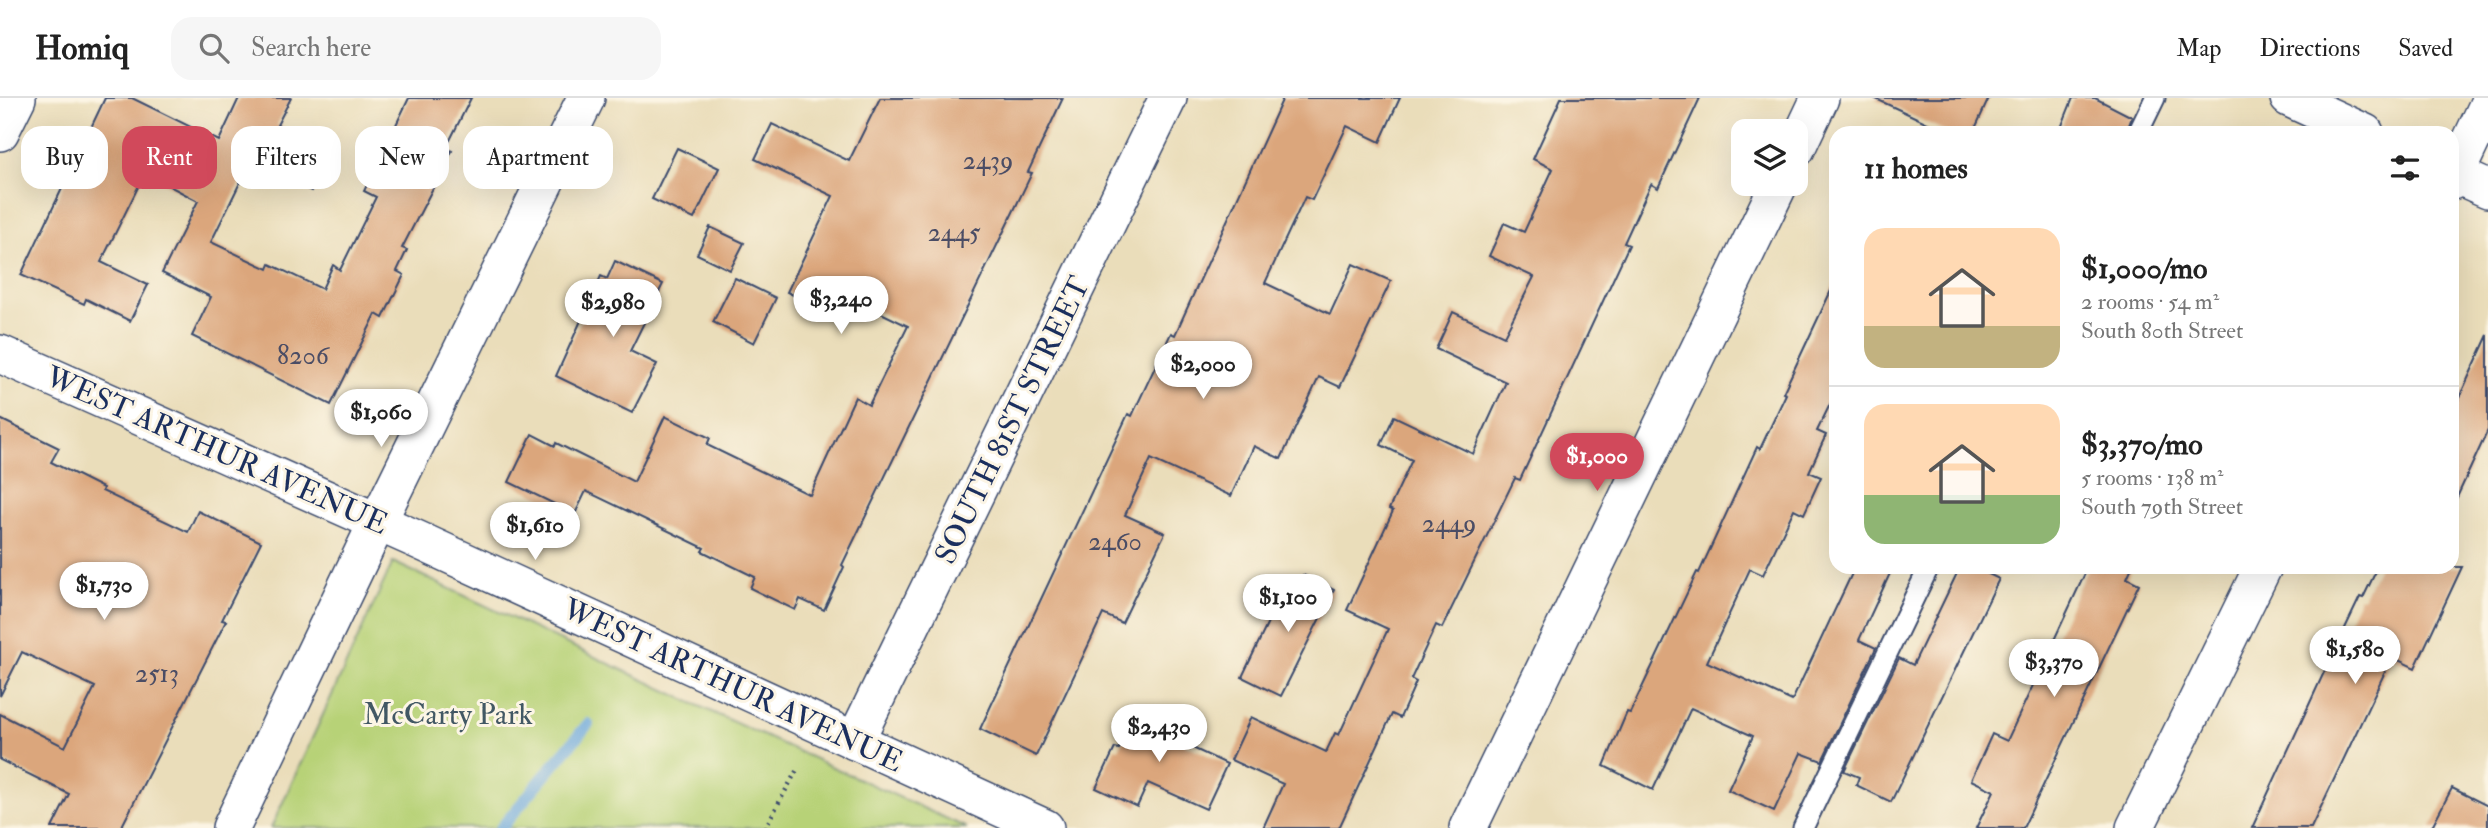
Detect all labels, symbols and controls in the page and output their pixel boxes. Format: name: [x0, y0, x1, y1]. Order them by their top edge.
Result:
search box: [171, 17, 661, 80]
text: Homiq: [35, 28, 129, 69]
icon: search: [195, 29, 233, 67]
text: Search here: [251, 32, 371, 64]
text: Map: [2176, 33, 2221, 64]
text: Directions: [2259, 33, 2360, 64]
text: Saved: [2398, 33, 2453, 64]
map controls: [1731, 119, 1808, 196]
button: layers: [1731, 119, 1808, 196]
chip: Buy: [21, 126, 108, 189]
chip: Rent: [122, 126, 217, 189]
chip: Filters: [231, 126, 341, 189]
chip: New: [355, 126, 449, 189]
chip: Apartment: [463, 126, 613, 189]
house number: 2439: [963, 145, 1013, 177]
icon: filters: [2386, 149, 2424, 187]
text: 11 homes: [1864, 150, 1968, 187]
house number: 2445: [928, 217, 981, 249]
text: $1,000/mo: [2081, 250, 2207, 287]
icon: home: [1920, 256, 2004, 340]
street label: SOUTH 81ST STREET: [927, 270, 1098, 570]
pin: $3,240: [784, 276, 898, 336]
pin: $2,980: [556, 280, 670, 339]
text: $3,240: [809, 284, 873, 313]
text: $2,980: [581, 287, 645, 316]
text: 2 rooms · 54 m²: [2081, 287, 2219, 316]
text: South 80th Street: [2081, 316, 2243, 345]
house number: 8206: [277, 340, 331, 372]
pin: $2,000: [1146, 342, 1260, 401]
text: $2,000: [1170, 349, 1236, 378]
street label: WEST ARTHUR AVENUE: [39, 358, 394, 543]
pin: $1,060: [324, 390, 438, 449]
text: $1,060: [350, 397, 412, 426]
text: $3,370/mo: [2081, 426, 2203, 463]
icon: home: [1920, 432, 2004, 516]
pin: $1,000: [1540, 434, 1654, 493]
text: $1,000: [1566, 441, 1628, 470]
text: 5 rooms · 138 m²: [2081, 463, 2224, 492]
text: South 79th Street: [2081, 492, 2243, 521]
pin: $1,610: [478, 503, 592, 562]
house number: 2449: [1422, 508, 1476, 540]
text: $1,610: [506, 510, 564, 539]
house number: 2460: [1088, 526, 1142, 558]
pin: $1,730: [47, 562, 161, 622]
text: $1,730: [76, 570, 133, 599]
pin: $1,100: [1231, 574, 1345, 634]
text: $1,100: [1259, 582, 1317, 611]
street label: WEST ARTHUR AVENUE: [556, 590, 909, 781]
pin: $1,580: [2298, 626, 2412, 686]
text: $1,580: [2325, 634, 2385, 663]
pin: $3,370: [1997, 640, 2111, 699]
text: $3,370: [2025, 647, 2083, 676]
house number: 2513: [135, 658, 179, 690]
park label: McCarty Park: [363, 696, 533, 733]
pin: $2,430: [1102, 704, 1216, 764]
text: $2,430: [1127, 712, 1191, 741]

